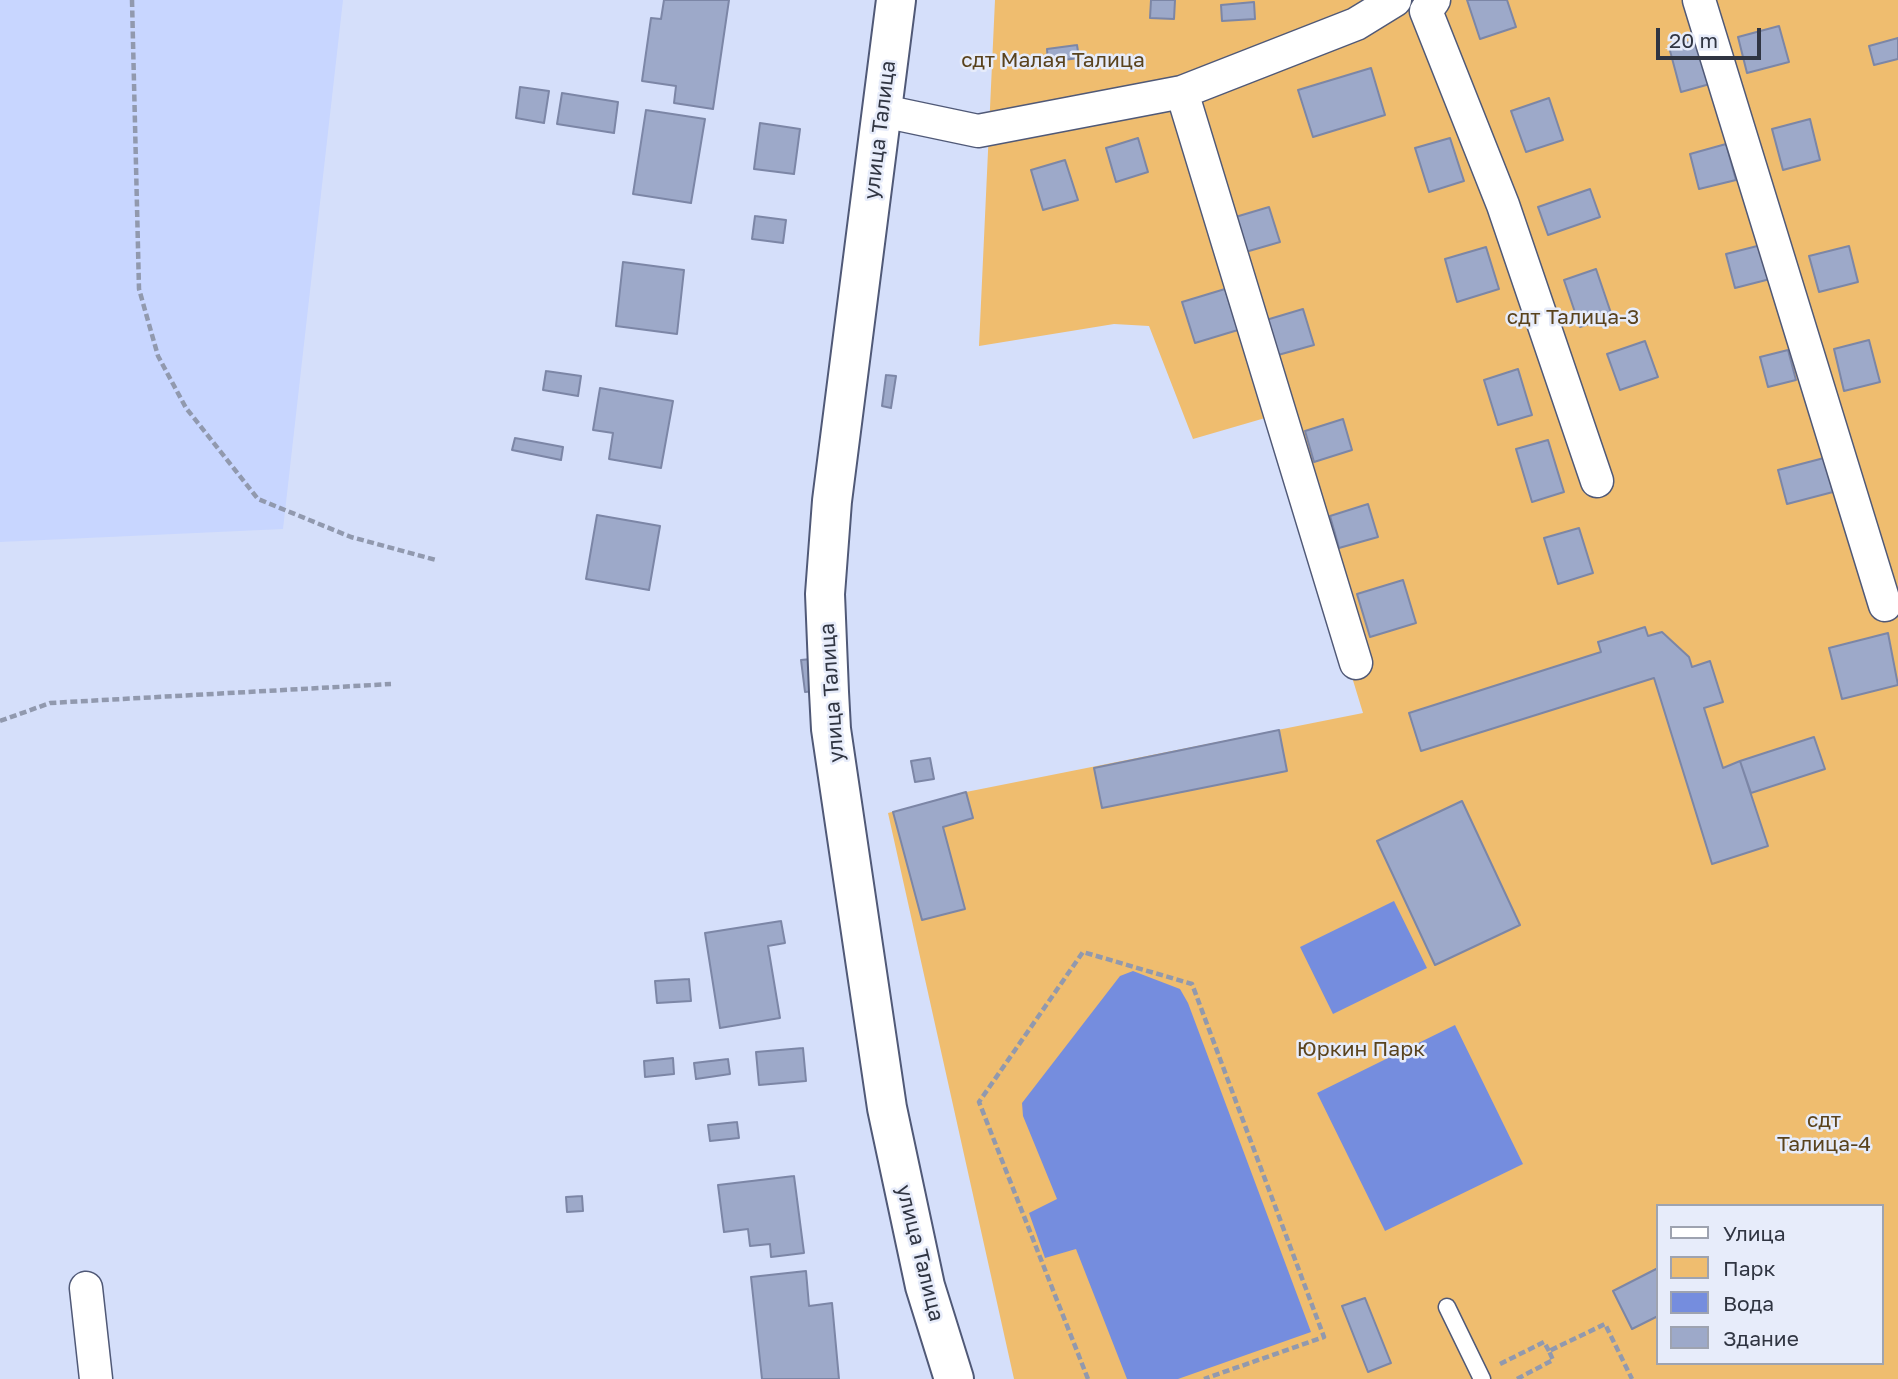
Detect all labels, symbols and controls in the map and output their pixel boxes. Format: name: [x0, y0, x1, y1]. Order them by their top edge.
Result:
scale bar: [1660, 14, 1765, 58]
text: 20 m: [1669, 27, 1718, 53]
park label: сдт Малая Талица: [961, 47, 1145, 73]
street label: улица Талица: [859, 59, 901, 201]
park label: сдт Талица-3: [1507, 304, 1639, 330]
street label: улица Талица: [815, 622, 849, 764]
park label: Юркин Парк: [1297, 1036, 1425, 1062]
park label: сдт Талица-4: [1777, 1107, 1871, 1157]
street label: улица Талица: [891, 1182, 949, 1324]
legend: [1657, 1204, 1884, 1365]
text: Улица: [1723, 1220, 1786, 1246]
text: Парк: [1723, 1255, 1776, 1281]
text: Вода: [1723, 1290, 1774, 1316]
text: Здание: [1723, 1325, 1799, 1351]

